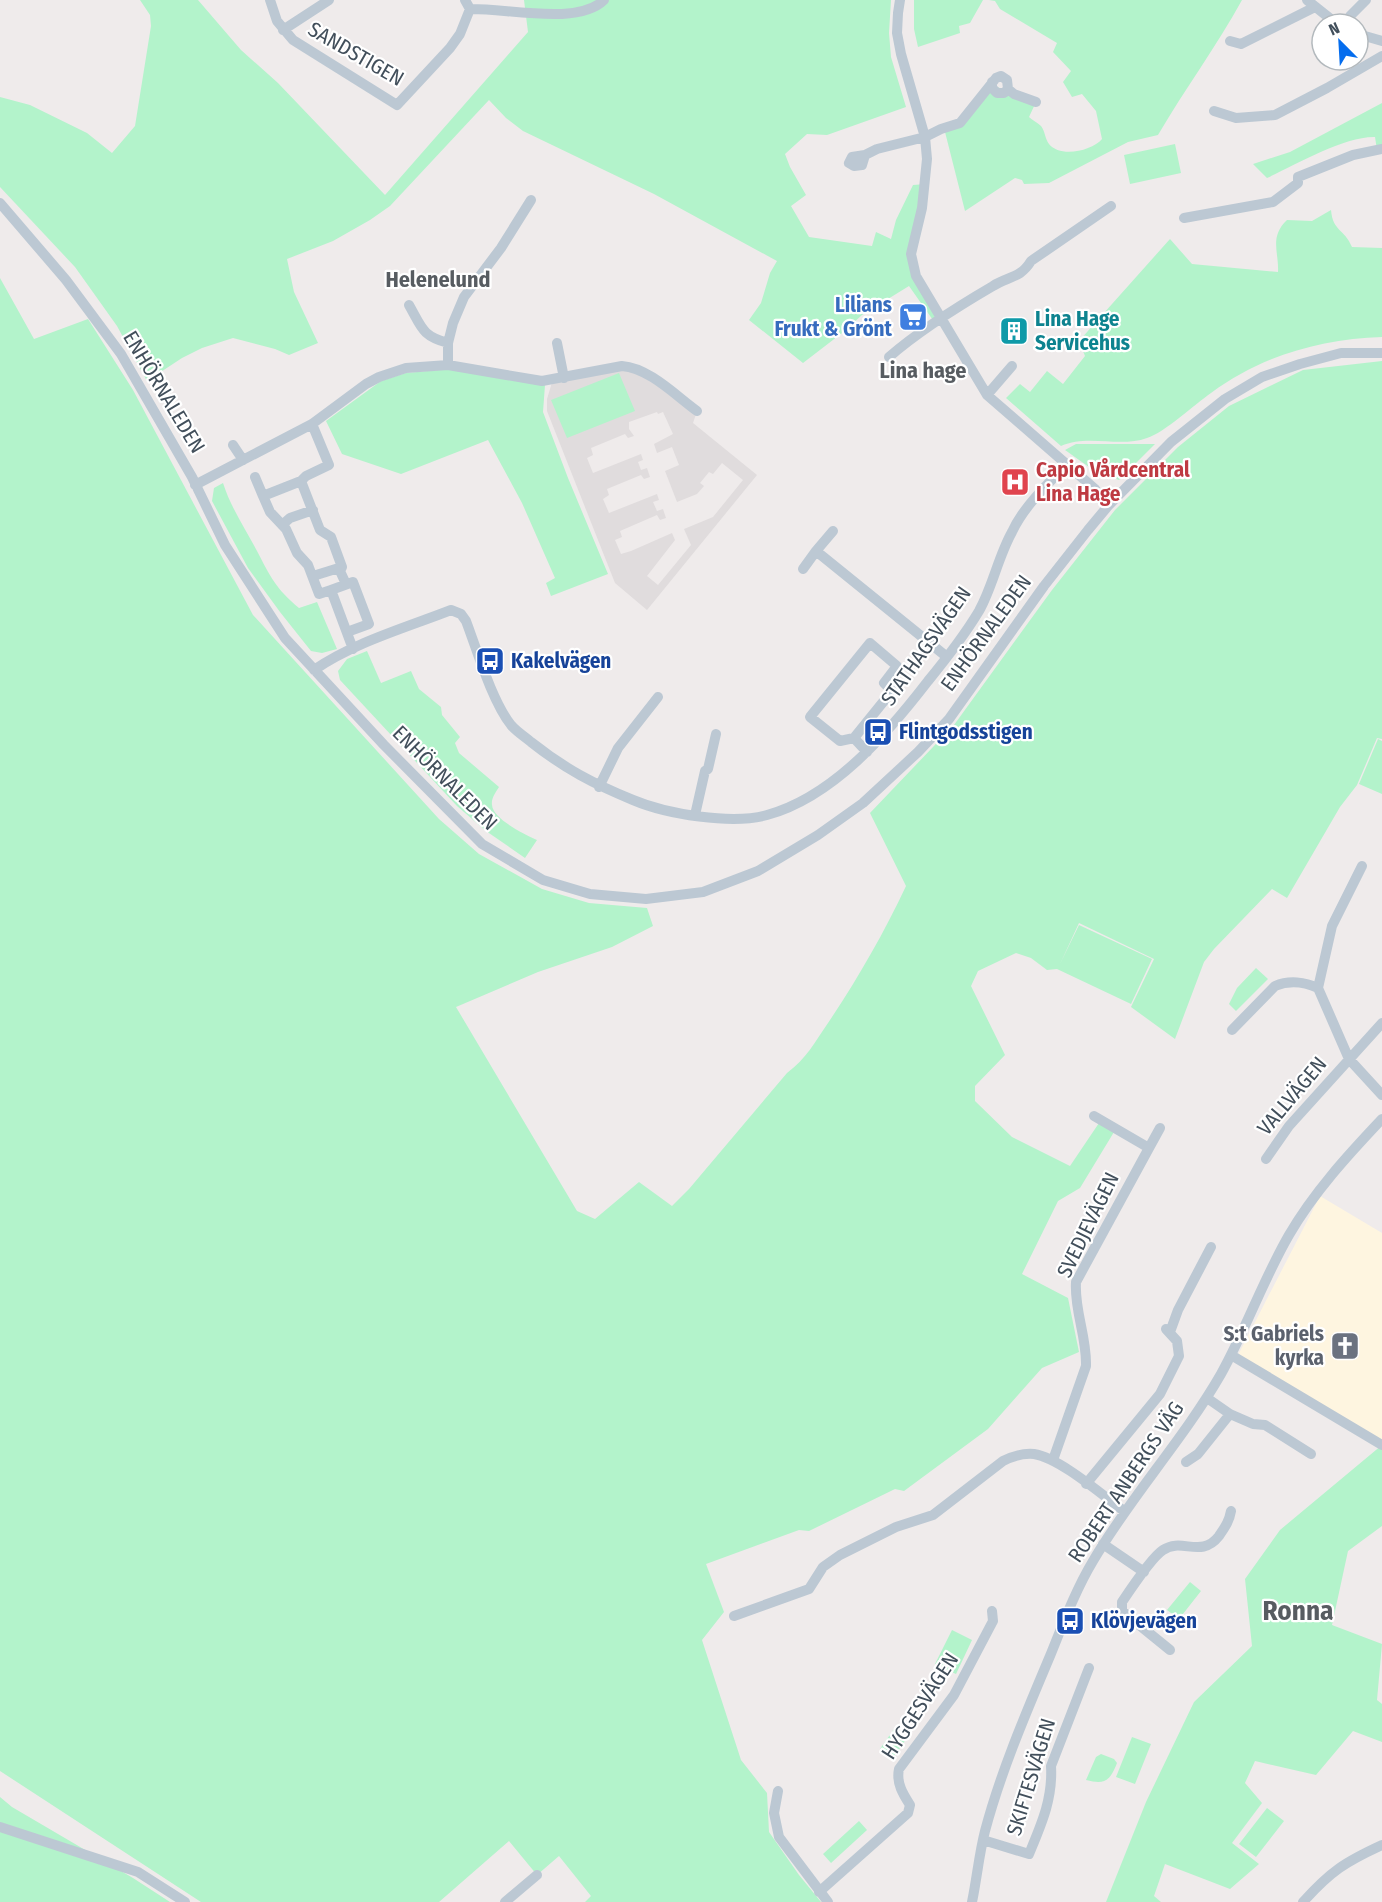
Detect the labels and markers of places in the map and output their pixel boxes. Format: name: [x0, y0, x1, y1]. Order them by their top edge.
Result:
place label: Lilians Frukt & Grönt: [774, 292, 893, 342]
supermarket icon: Lilians Frukt & Grönt: [897, 301, 929, 333]
place label: Lina Hage Servicehus: [1035, 306, 1130, 356]
building icon: Lina Hage Servicehus: [998, 315, 1030, 347]
place label: Capio Vårdcentral Lina Hage: [1036, 457, 1190, 507]
hospital icon: Capio Vårdcentral Lina Hage: [999, 466, 1031, 498]
bus stop icon: Kakelvägen: [474, 645, 506, 677]
place label: Kakelvägen: [511, 648, 611, 674]
bus stop icon: Flintgodsstigen: [862, 716, 894, 748]
place label: Flintgodsstigen: [899, 719, 1033, 745]
place label: S:t Gabriels kyrka: [1223, 1321, 1324, 1371]
church icon: S:t Gabriels kyrka: [1329, 1330, 1361, 1362]
bus stop icon: Klövjevägen: [1054, 1605, 1086, 1637]
place label: Klövjevägen: [1091, 1608, 1197, 1634]

